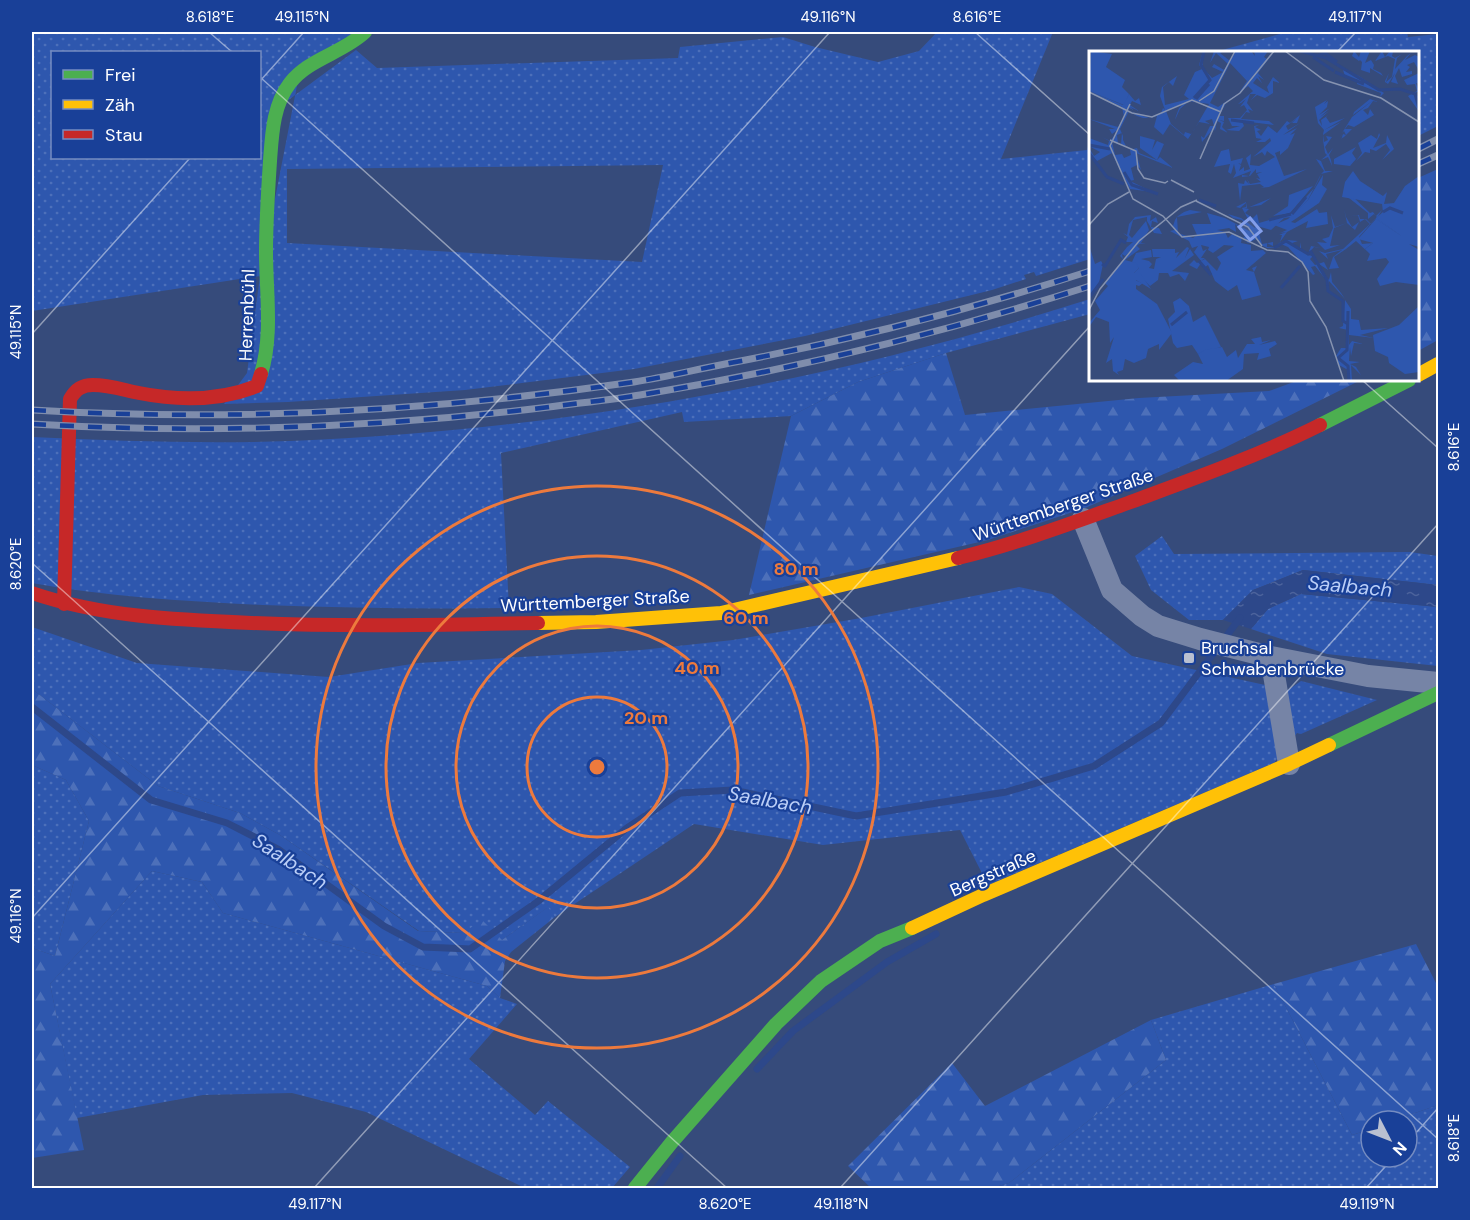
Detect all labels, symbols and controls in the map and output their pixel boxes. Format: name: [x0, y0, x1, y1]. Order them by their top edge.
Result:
text: 8.618°E: [186, 7, 234, 27]
text: 49.115°N: [275, 7, 329, 27]
text: 49.116°N: [801, 7, 856, 27]
text: 8.616°E: [953, 7, 1001, 27]
text: 49.117°N: [1328, 7, 1382, 27]
legend: [51, 51, 261, 159]
inset map: [1089, 51, 1419, 381]
text: Frei: [105, 63, 136, 87]
text: Zäh: [105, 93, 135, 117]
text: Stau: [105, 123, 143, 147]
street label: Herrenbühl: [233, 269, 261, 361]
text: 49.115°N: [6, 305, 26, 359]
text: 8.616°E: [1444, 423, 1464, 471]
street label: Württemberger Straße: [970, 463, 1156, 547]
text: 8.620°E: [6, 537, 26, 591]
text: 80 m: [773, 557, 819, 581]
water label: Saalbach: [1307, 569, 1393, 603]
street label: Württemberger Straße: [500, 584, 690, 618]
text: 60 m: [723, 606, 769, 630]
place label: Bruchsal Schwabenbrücke: [1201, 636, 1344, 681]
marker: Bruchsal Schwabenbrücke: [1182, 651, 1196, 665]
text: 40 m: [674, 656, 720, 680]
text: 20 m: [624, 706, 668, 730]
centre of rings: [587, 757, 607, 777]
water label: Saalbach: [726, 780, 814, 820]
water label: Saalbach: [247, 827, 333, 895]
street label: Bergstraße: [946, 843, 1040, 903]
text: 49.116°N: [6, 889, 26, 944]
north arrow: [1359, 1109, 1419, 1169]
text: 8.618°E: [1444, 1114, 1464, 1162]
text: N: [1388, 1137, 1411, 1160]
text: 49.117°N: [288, 1194, 342, 1214]
text: 8.620°E: [698, 1194, 752, 1214]
text: 49.118°N: [814, 1194, 868, 1214]
text: 49.119°N: [1340, 1194, 1395, 1214]

